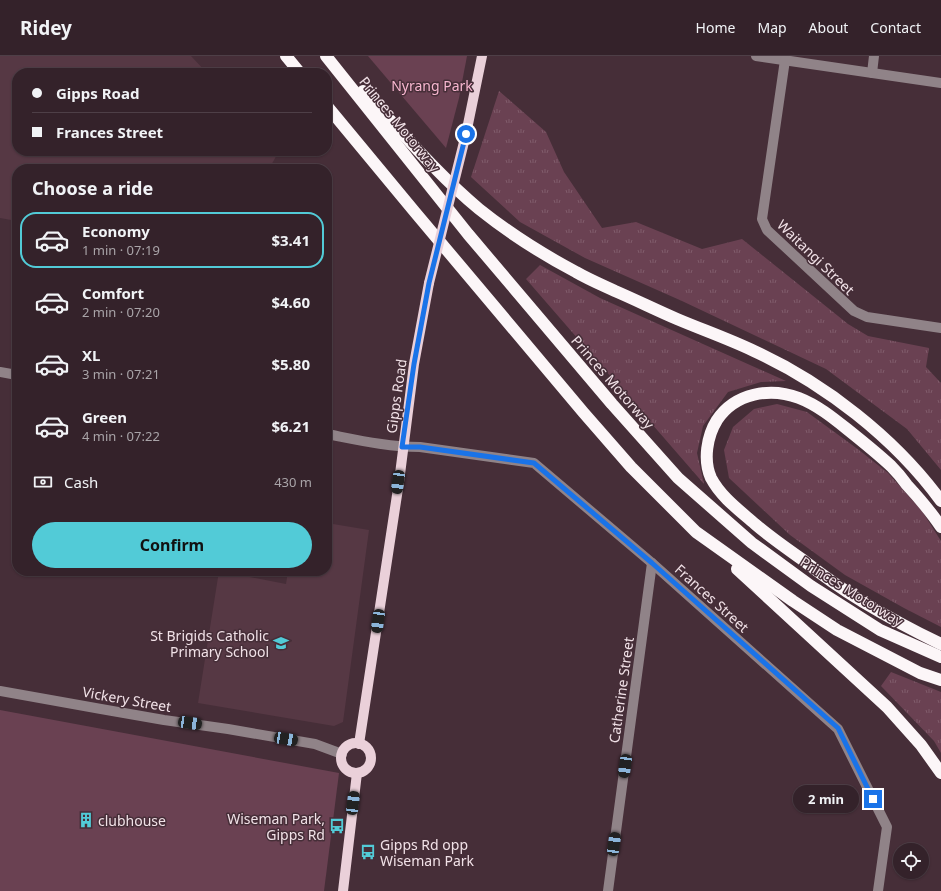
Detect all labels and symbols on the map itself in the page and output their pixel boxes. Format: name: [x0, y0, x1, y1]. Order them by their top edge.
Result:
street label: Princes Motorway: [356, 72, 445, 176]
park label: Nyrang Park: [391, 76, 473, 95]
route start: [457, 125, 475, 143]
street label: Waitangi Street: [773, 215, 859, 299]
street label: Princes Motorway: [567, 331, 659, 433]
street label: Gipps Road: [381, 358, 411, 434]
car: [390, 469, 406, 495]
street label: Princes Motorway: [797, 552, 908, 631]
street label: Frances Street: [671, 560, 753, 636]
car: [370, 608, 386, 634]
place label: St Brigids Catholic Primary School: [150, 626, 269, 661]
school or university icon: St Brigids Catholic Primary School: [272, 634, 290, 652]
street label: Catherine Street: [604, 636, 638, 744]
street label: Vickery Street: [81, 682, 173, 716]
car: [177, 715, 203, 731]
car: [273, 731, 299, 747]
car: [617, 753, 633, 779]
callout: 2 min: [793, 785, 859, 813]
car: [346, 790, 360, 816]
route end: [864, 790, 882, 808]
place label: Wiseman Park, Gipps Rd: [227, 809, 325, 844]
building icon: clubhouse: [77, 811, 95, 829]
place label: clubhouse: [98, 811, 166, 830]
bus stop icon: Wiseman Park, Gipps Rd: [328, 817, 346, 835]
car: [606, 831, 622, 857]
place label: Gipps Rd opp Wiseman Park: [380, 835, 475, 870]
bus stop icon: Gipps Rd opp Wiseman Park: [359, 843, 377, 861]

